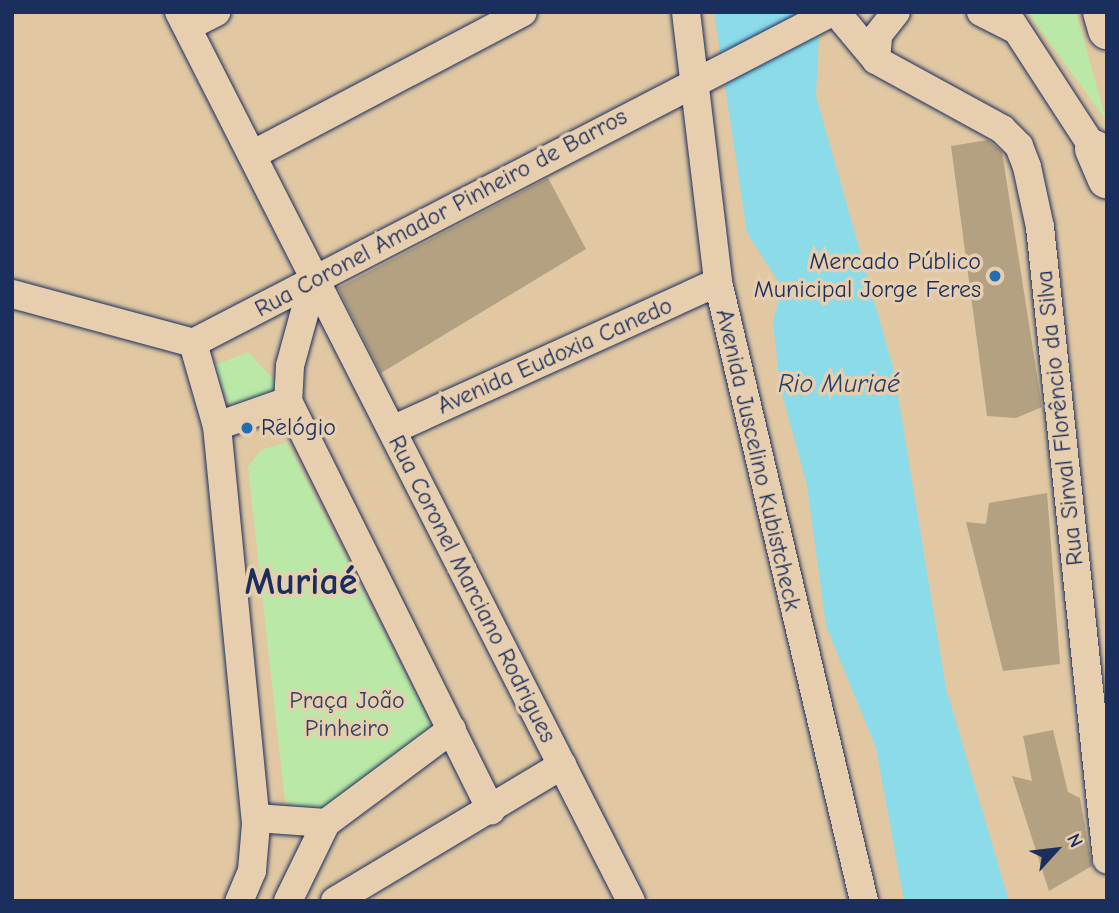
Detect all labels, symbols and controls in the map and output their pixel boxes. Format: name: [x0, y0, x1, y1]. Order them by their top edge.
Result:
street label: Rua Coronel Amador Pinheiro de Barros: [250, 102, 632, 324]
place label: Mercado Público Municipal Jorge Feres: [754, 248, 981, 304]
marker: Mercado Público Municipal Jorge Feres: [987, 268, 1003, 284]
street label: Rua Sinval Florêncio da Silva: [1030, 269, 1090, 567]
street label: Avenida Eudoxia Canedo: [433, 291, 677, 421]
street label: Avenida Juscelino Kubistcheck: [709, 306, 807, 614]
water label: Rio Muriaé: [778, 369, 900, 401]
place label: Relógio: [261, 414, 336, 442]
marker: Relógio: [239, 420, 255, 436]
street label: Rua Coronel Marciano Rodrigues: [382, 431, 562, 747]
district label: Muriaé: [245, 560, 357, 606]
park label: Praça João Pinheiro: [289, 687, 405, 743]
north arrow: [1021, 815, 1091, 885]
text: N: [1062, 830, 1087, 851]

